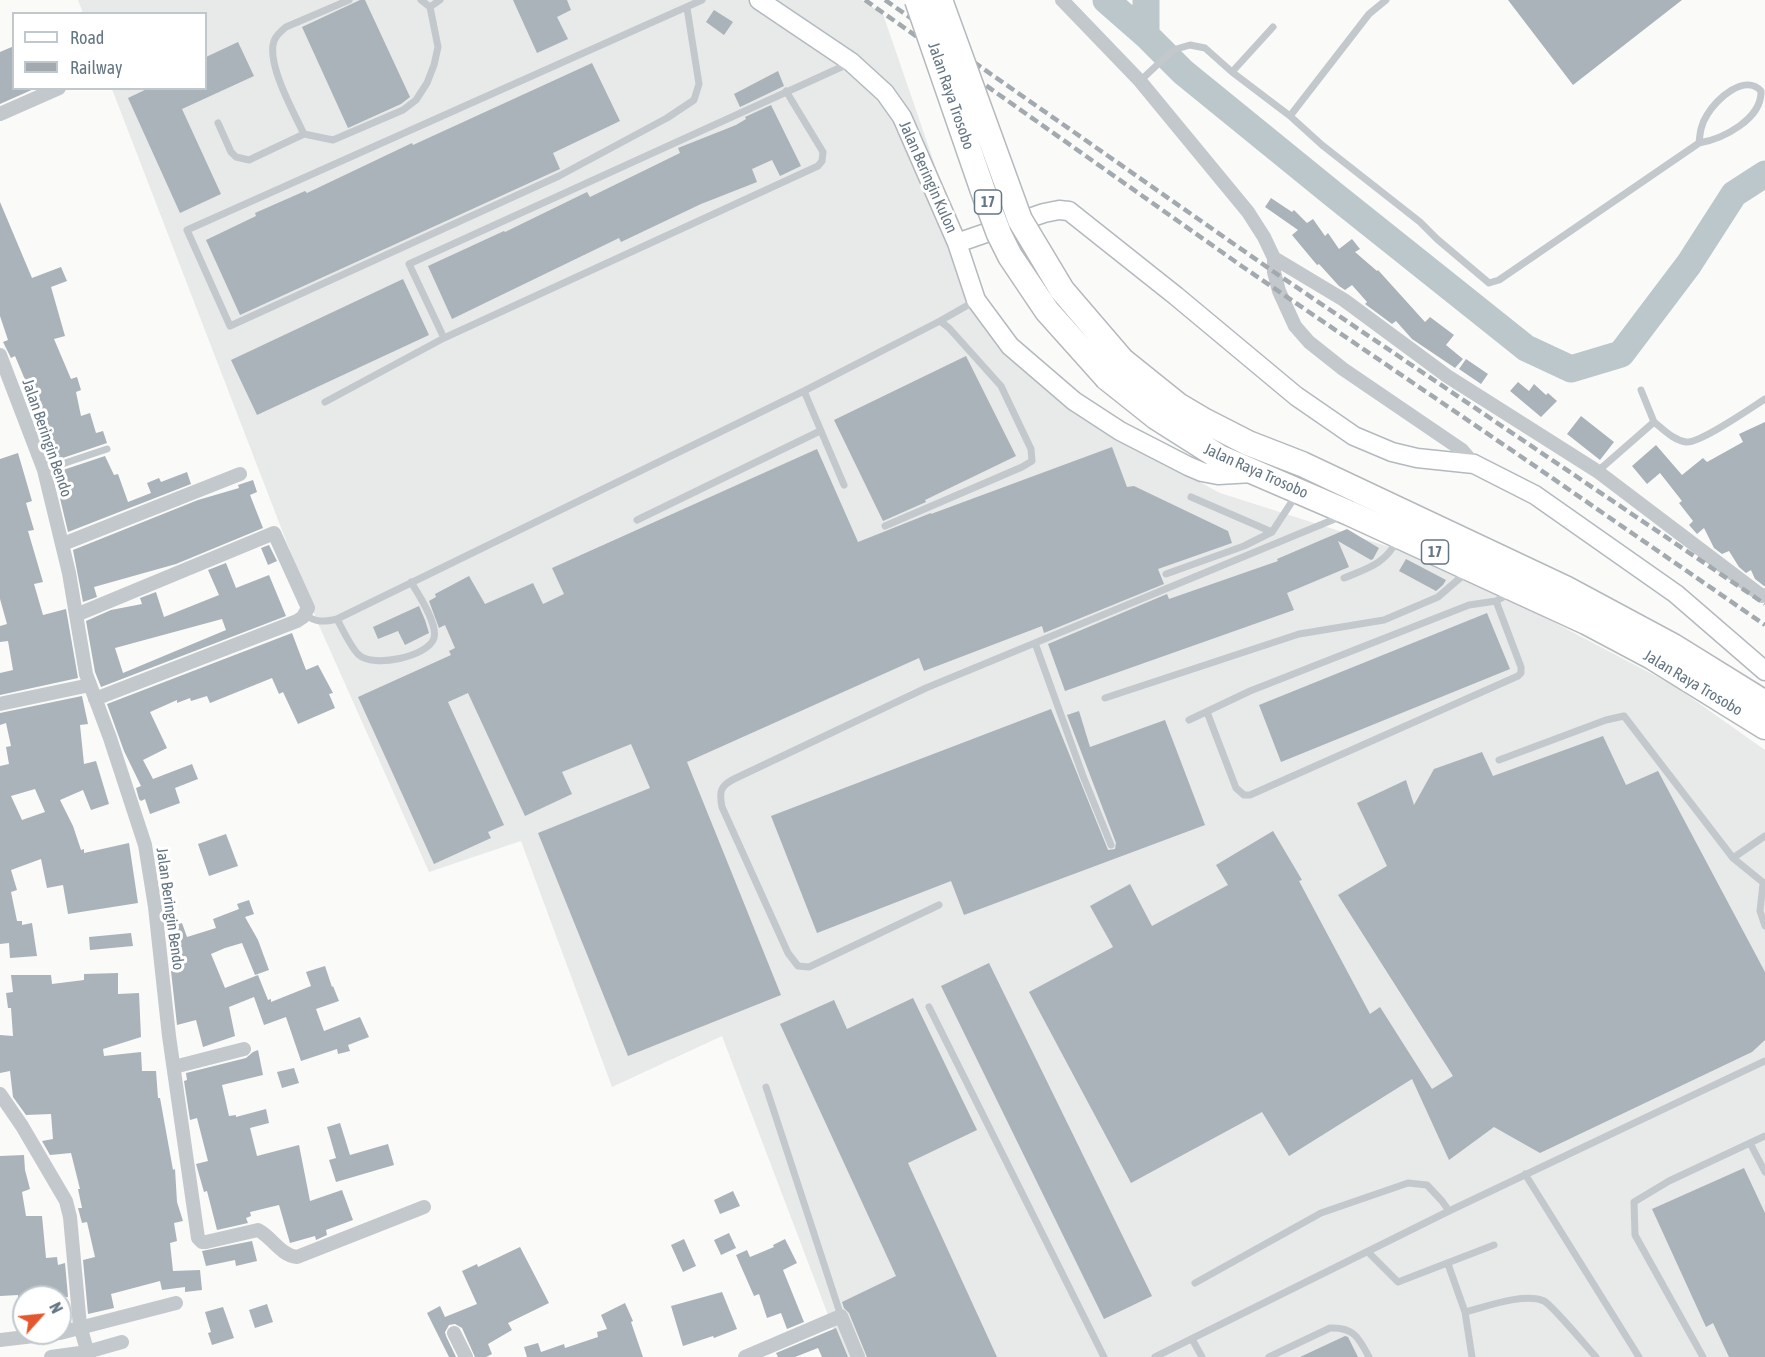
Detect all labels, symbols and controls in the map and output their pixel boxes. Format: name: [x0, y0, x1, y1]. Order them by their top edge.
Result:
legend: [12, 12, 207, 90]
text: Road: [70, 27, 104, 48]
street label: Jalan Raya Trosobo: [924, 40, 978, 152]
text: Railway: [70, 57, 122, 78]
street label: Jalan Beringin Kulon: [895, 118, 961, 236]
road number: 17: [974, 190, 1002, 214]
street label: Jalan Beringin Bendo: [18, 377, 76, 499]
street label: Jalan Raya Trosobo: [1201, 439, 1311, 503]
road number: 17: [1422, 540, 1448, 564]
street label: Jalan Raya Trosobo: [1640, 646, 1746, 720]
street label: Jalan Beringin Bendo: [152, 847, 188, 971]
north arrow: [12, 1285, 72, 1345]
text: N: [46, 1299, 66, 1316]

